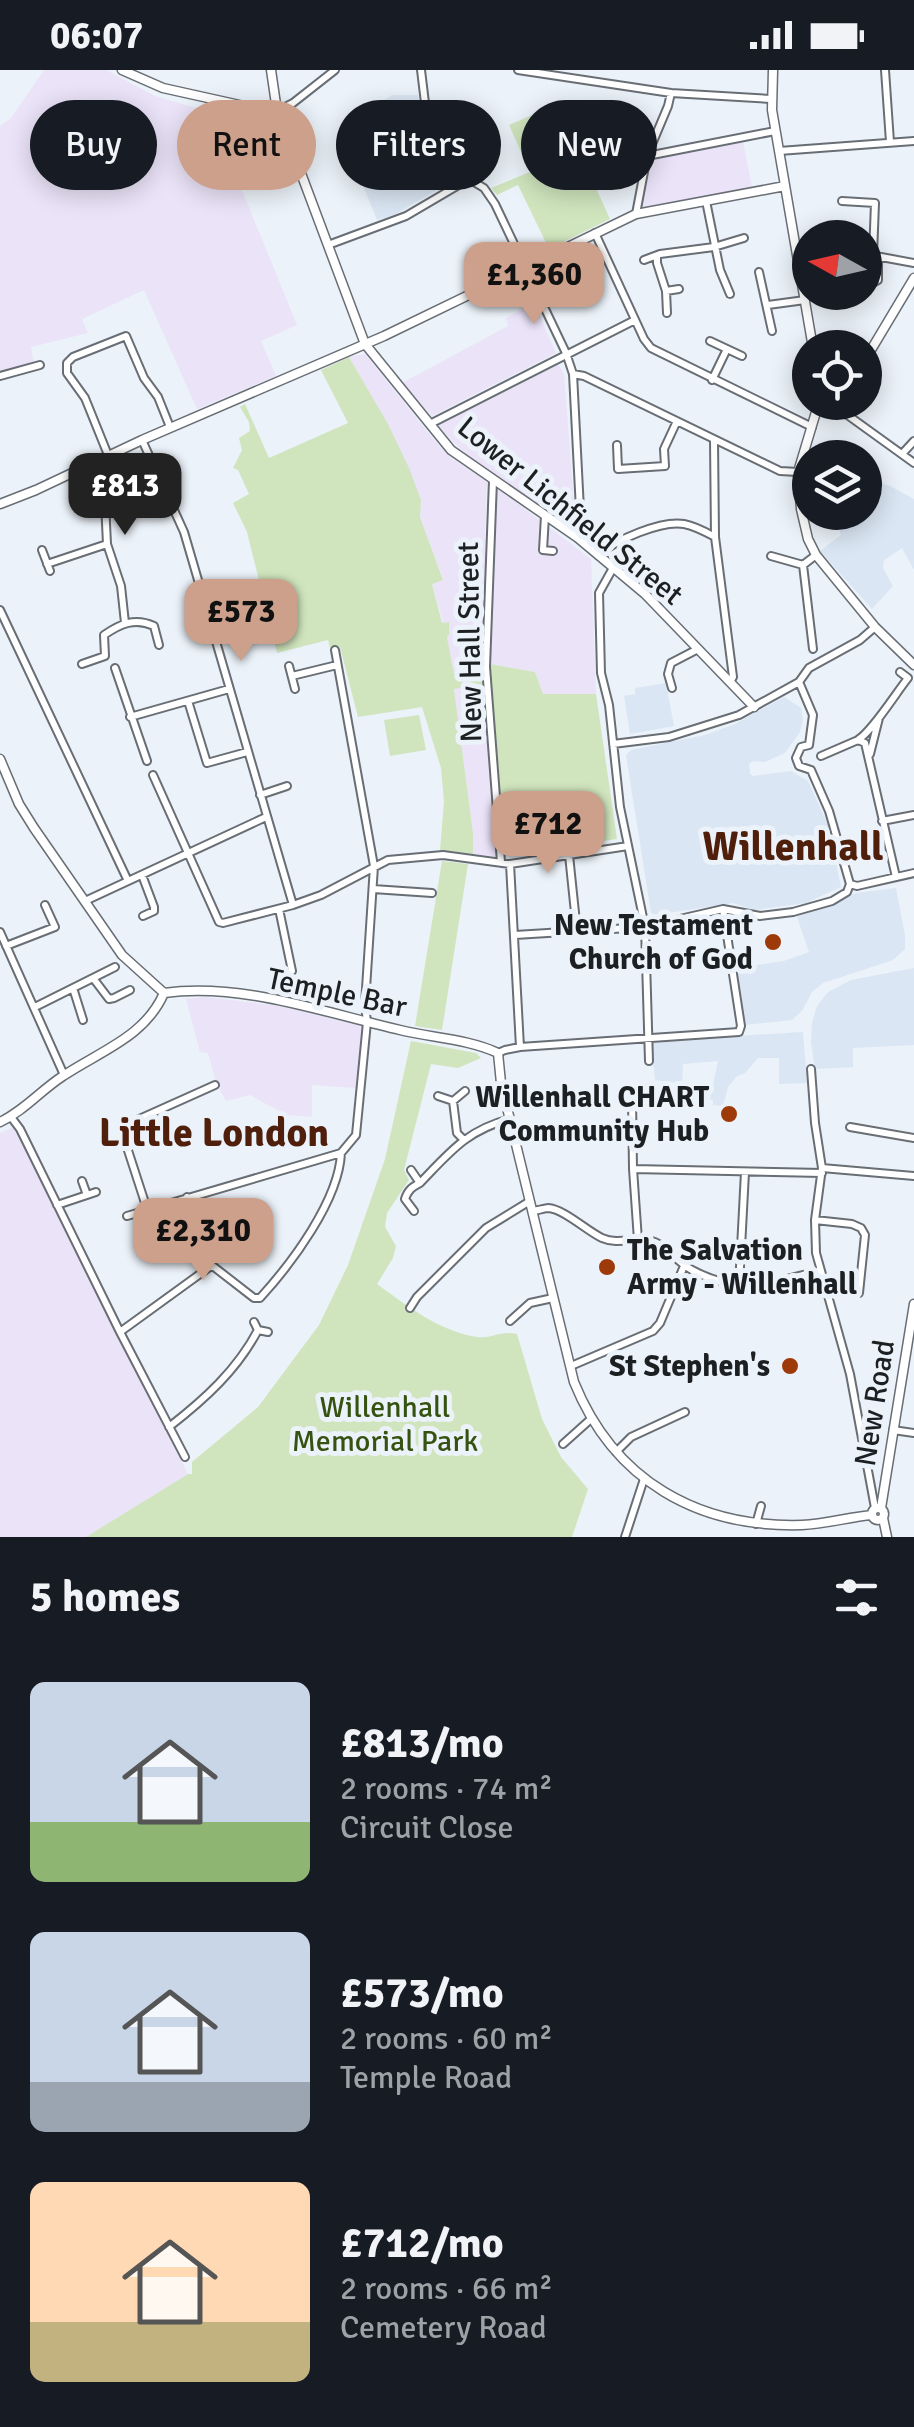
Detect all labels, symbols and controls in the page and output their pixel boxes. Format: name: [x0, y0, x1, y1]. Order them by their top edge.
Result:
text: 06:07: [50, 12, 143, 59]
chip: Buy: [30, 100, 157, 190]
chip: Rent: [177, 100, 316, 190]
chip: Filters: [336, 100, 501, 190]
chip: New: [521, 100, 657, 190]
north arrow: [792, 220, 882, 310]
map controls: [792, 220, 882, 530]
pin: £1,360: [453, 242, 615, 327]
text: £1,360: [486, 255, 582, 294]
button: locate: [792, 330, 882, 420]
street label: Lower Lichfield Street: [450, 409, 690, 613]
button: layers: [792, 440, 882, 530]
pin: £813: [66, 453, 184, 538]
text: £813: [90, 466, 160, 505]
street label: New Hall Street: [450, 541, 490, 743]
pin: £573: [182, 579, 300, 664]
text: £573: [206, 592, 276, 631]
pin: £712: [489, 791, 607, 876]
text: £712: [513, 804, 583, 843]
district label: Willenhall: [703, 822, 883, 872]
place label: New Testament Church of God: [554, 907, 753, 978]
marker: New Testament Church of God: [762, 931, 784, 953]
street label: Temple Bar: [264, 960, 410, 1026]
place label: Willenhall CHART Community Hub: [475, 1079, 710, 1150]
marker: Willenhall CHART Community Hub: [718, 1103, 740, 1125]
district label: Little London: [99, 1108, 329, 1158]
pin: £2,310: [122, 1198, 284, 1283]
text: £2,310: [155, 1211, 251, 1250]
place label: The Salvation Army - Willenhall: [627, 1232, 857, 1303]
marker: The Salvation Army - Willenhall: [596, 1256, 618, 1278]
street label: New Road: [847, 1337, 903, 1469]
place label: St Stephen's: [609, 1348, 770, 1385]
marker: St Stephen's: [779, 1355, 801, 1377]
park label: Willenhall Memorial Park: [292, 1389, 478, 1460]
icon: filters: [829, 1570, 884, 1625]
text: 5 homes: [30, 1572, 180, 1623]
text: £813/mo: [340, 1718, 504, 1769]
icon: home: [110, 1722, 230, 1842]
text: 2 rooms · 74 m²: [340, 1769, 553, 1808]
text: Circuit Close: [340, 1808, 513, 1847]
text: £573/mo: [340, 1968, 504, 2019]
icon: home: [110, 1972, 230, 2092]
text: 2 rooms · 60 m²: [340, 2019, 553, 2058]
text: Temple Road: [340, 2058, 512, 2097]
text: £712/mo: [340, 2218, 504, 2269]
icon: home: [110, 2222, 230, 2342]
text: 2 rooms · 66 m²: [340, 2269, 553, 2308]
text: Cemetery Road: [340, 2308, 547, 2347]

